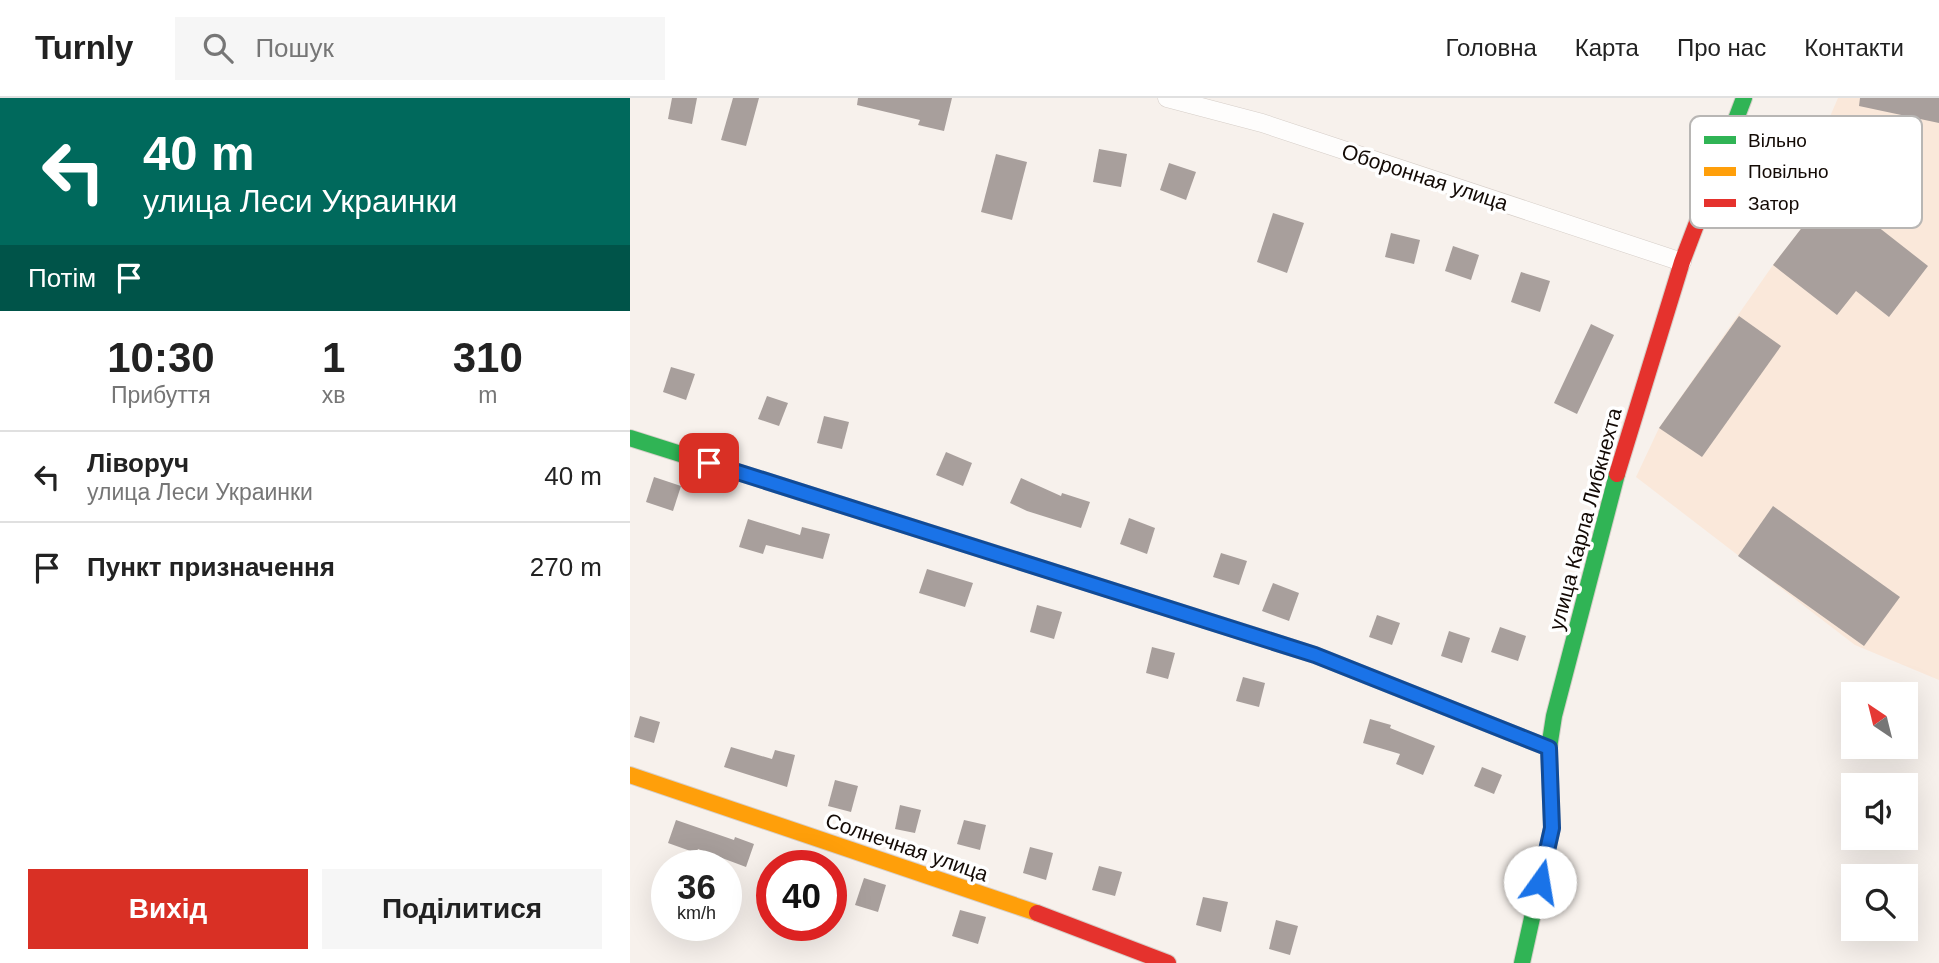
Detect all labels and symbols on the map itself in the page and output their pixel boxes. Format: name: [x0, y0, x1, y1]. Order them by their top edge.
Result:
legend: [1690, 116, 1922, 228]
text: Вільно: [1748, 130, 1807, 151]
street label: Оборонная улица: [1339, 139, 1511, 215]
text: Повільно: [1748, 161, 1829, 182]
text: Затор: [1748, 193, 1799, 214]
street label: улица Карла Либкнехта: [1544, 405, 1626, 633]
pin: [679, 433, 739, 493]
north arrow: [1841, 682, 1918, 760]
street label: Солнечная улица: [823, 808, 992, 886]
position arrow: [1503, 845, 1577, 919]
speed limit sign: 40: [756, 850, 847, 941]

